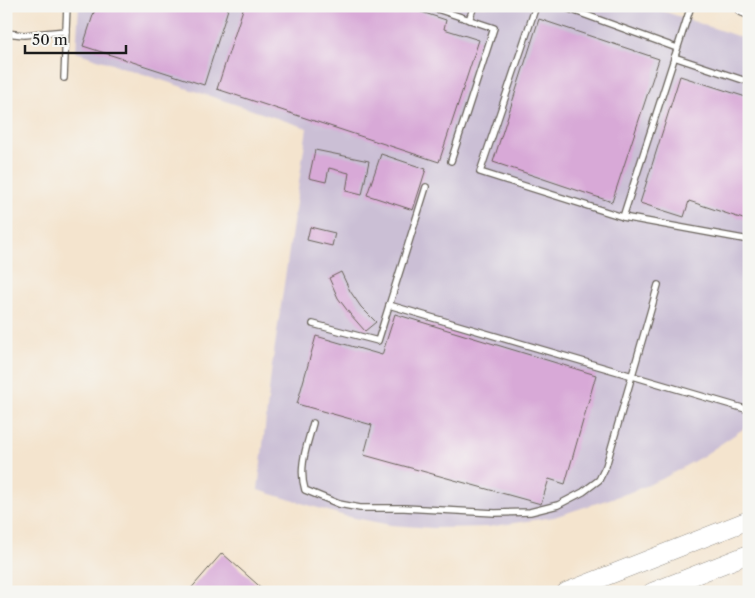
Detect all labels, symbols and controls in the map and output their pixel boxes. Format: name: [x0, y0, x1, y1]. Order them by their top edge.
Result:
scale bar: [25, 22, 126, 54]
text: 50 m: [32, 30, 68, 49]

